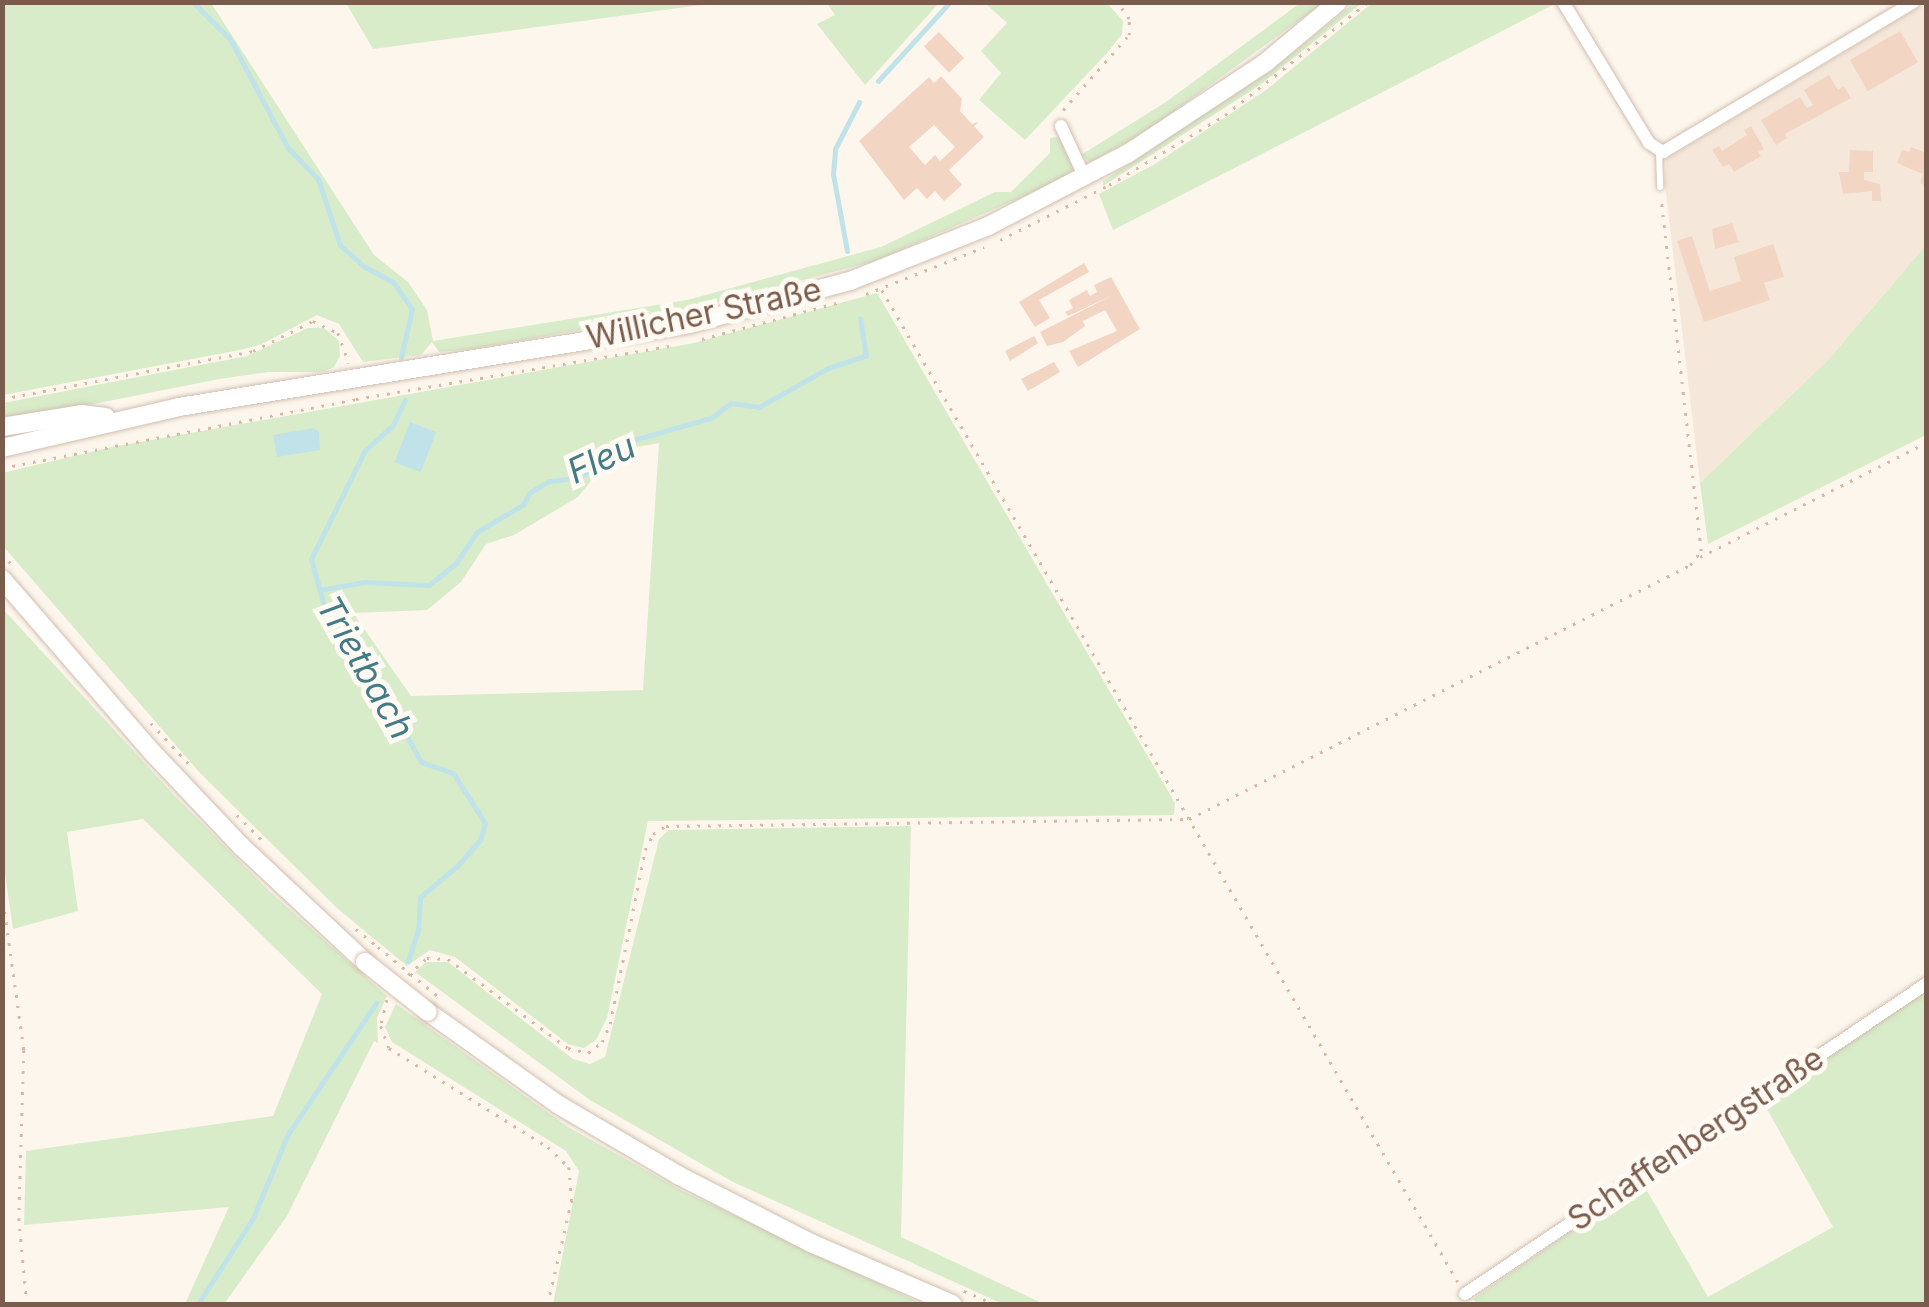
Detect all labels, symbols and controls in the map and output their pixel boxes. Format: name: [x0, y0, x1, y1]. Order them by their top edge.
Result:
street label: Willicher Straße: [583, 270, 825, 358]
water label: Fleu: [560, 424, 642, 492]
water label: Trietbach: [308, 588, 424, 746]
street label: Schaffenbergstraße: [1561, 1039, 1831, 1239]

